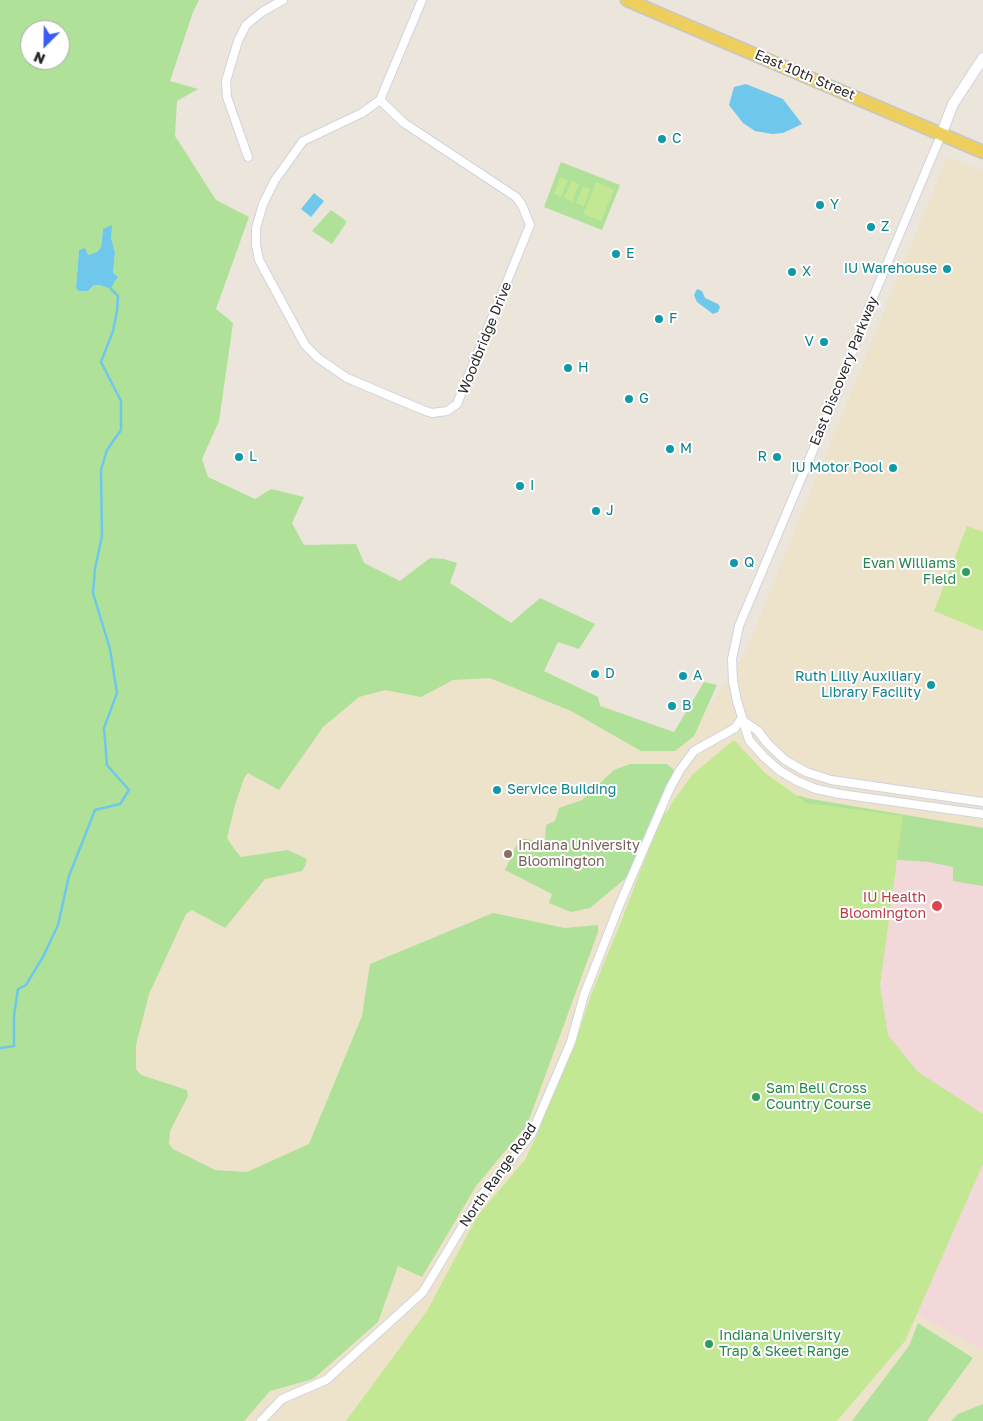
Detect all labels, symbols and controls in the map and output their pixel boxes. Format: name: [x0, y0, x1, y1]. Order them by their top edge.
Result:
north arrow: [20, 20, 70, 70]
street label: East 10th Street: [752, 46, 858, 104]
text: N: [31, 48, 48, 68]
place label: C: [672, 131, 682, 147]
marker: C: [656, 133, 668, 145]
place label: Y: [830, 197, 839, 213]
marker: Y: [814, 199, 826, 211]
place label: Z: [881, 219, 889, 235]
marker: Z: [865, 221, 877, 233]
place label: E: [626, 246, 635, 262]
marker: E: [610, 248, 622, 260]
place label: IU Warehouse: [844, 261, 937, 277]
marker: IU Warehouse: [941, 263, 953, 275]
place label: X: [802, 264, 811, 280]
marker: X: [786, 266, 798, 278]
street label: Woodbridge Drive: [455, 279, 515, 397]
street label: East Discovery Parkway: [806, 294, 882, 448]
place label: F: [669, 311, 677, 327]
marker: F: [653, 313, 665, 325]
place label: V: [805, 334, 814, 350]
marker: V: [818, 336, 830, 348]
place label: H: [578, 360, 589, 376]
marker: H: [562, 362, 574, 374]
place label: G: [639, 391, 649, 407]
marker: G: [623, 393, 635, 405]
place label: M: [680, 441, 692, 457]
marker: M: [664, 443, 676, 455]
place label: L: [249, 449, 257, 465]
place label: R: [757, 449, 767, 465]
marker: L: [233, 451, 245, 463]
marker: R: [771, 451, 783, 463]
place label: IU Motor Pool: [791, 460, 883, 476]
marker: IU Motor Pool: [887, 462, 899, 474]
place label: I: [530, 478, 534, 494]
marker: I: [514, 480, 526, 492]
place label: J: [606, 503, 614, 519]
marker: J: [590, 505, 602, 517]
place label: Q: [744, 555, 754, 571]
place label: Evan Williams Field: [863, 556, 956, 588]
marker: Q: [728, 557, 740, 569]
marker: Evan Williams Field: [960, 566, 972, 578]
place label: D: [605, 666, 615, 682]
marker: D: [589, 668, 601, 680]
place label: A: [693, 668, 702, 684]
place label: Ruth Lilly Auxiliary Library Facility: [795, 669, 921, 702]
marker: A: [677, 670, 689, 682]
marker: Ruth Lilly Auxiliary Library Facility: [925, 679, 937, 691]
place label: B: [682, 698, 691, 714]
marker: B: [666, 700, 678, 712]
place label: Service Building: [507, 782, 616, 798]
marker: Service Building: [491, 784, 503, 796]
place label: Indiana University Bloomington: [518, 838, 640, 870]
marker: Indiana University Bloomington: [502, 848, 514, 860]
place label: IU Health Bloomington: [840, 890, 926, 922]
marker: IU Health Bloomington: [930, 899, 944, 913]
place label: Sam Bell Cross Country Course: [766, 1081, 871, 1114]
marker: Sam Bell Cross Country Course: [750, 1091, 762, 1103]
street label: North Range Road: [456, 1120, 540, 1230]
place label: Indiana University Trap & Skeet Range: [719, 1328, 849, 1360]
marker: Indiana University Trap & Skeet Range: [703, 1338, 715, 1350]

